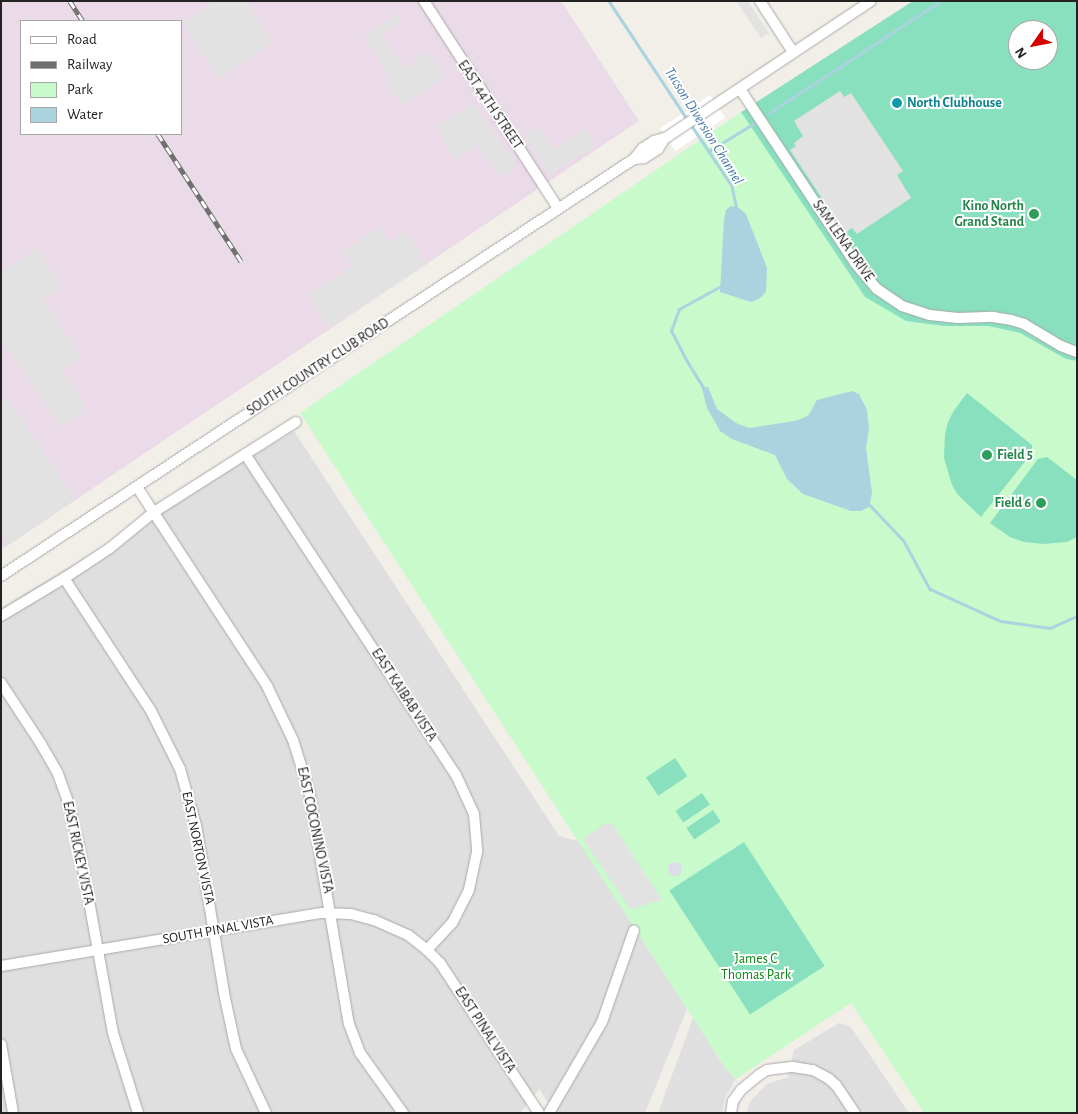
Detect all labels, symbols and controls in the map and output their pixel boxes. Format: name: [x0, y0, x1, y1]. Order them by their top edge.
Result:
legend: [20, 20, 182, 135]
north arrow: [1008, 20, 1058, 70]
text: Road: [67, 32, 97, 47]
text: N: [1013, 45, 1030, 61]
text: Railway: [67, 57, 112, 72]
street label: EAST 44TH STREET: [454, 57, 526, 153]
water label: Tucson Diversion Channel: [661, 64, 747, 188]
text: Park: [67, 82, 93, 97]
place label: North Clubhouse: [907, 95, 1002, 111]
marker: North Clubhouse: [891, 97, 903, 109]
text: Water: [67, 107, 103, 122]
street label: SAM LENA DRIVE: [809, 197, 877, 285]
place label: Kino North Grand Stand: [955, 198, 1024, 230]
marker: Kino North Grand Stand: [1028, 208, 1040, 220]
street label: SOUTH COUNTRY CLUB ROAD: [244, 315, 392, 419]
place label: Field 5: [997, 447, 1033, 463]
marker: Field 5: [981, 449, 993, 461]
place label: Field 6: [994, 495, 1031, 511]
marker: Field 6: [1035, 497, 1047, 509]
street label: EAST KAIBAB VISTA: [368, 645, 440, 745]
street label: EAST COCONINO VISTA: [293, 765, 337, 895]
street label: EAST NORTON VISTA: [178, 790, 218, 906]
street label: EAST RICKEY VISTA: [59, 800, 97, 906]
street label: SOUTH PINAL VISTA: [161, 912, 275, 948]
park label: James C Thomas Park: [721, 951, 791, 984]
street label: EAST PINAL VISTA: [451, 984, 519, 1076]

